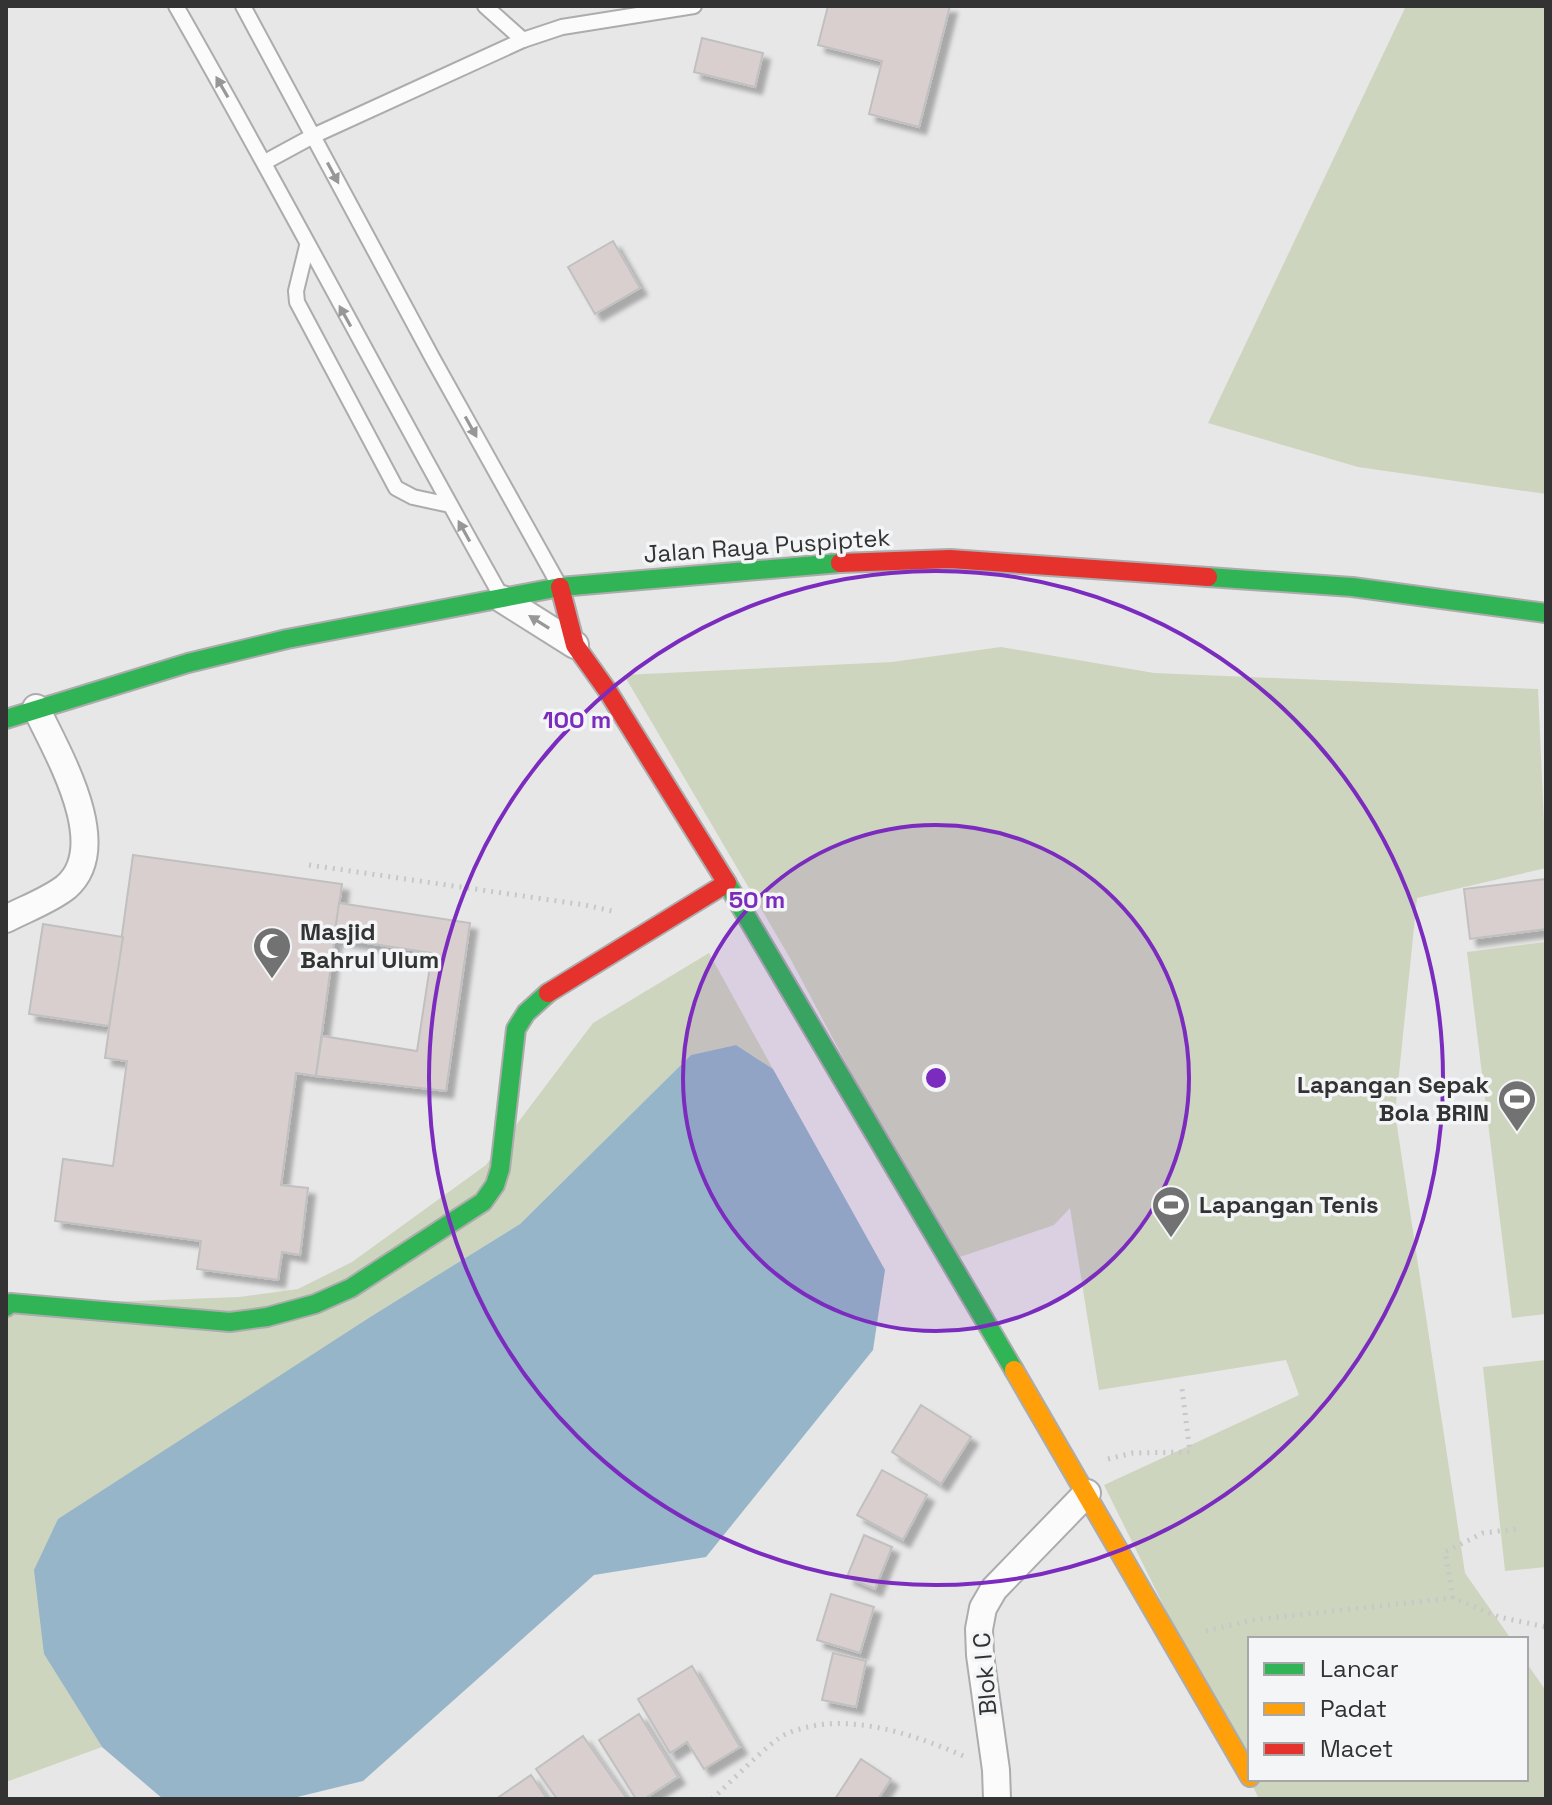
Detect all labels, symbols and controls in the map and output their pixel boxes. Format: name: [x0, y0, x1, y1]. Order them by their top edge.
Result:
one-way arrow: [215, 76, 229, 98]
one-way arrow: [327, 162, 340, 185]
one-way arrow: [339, 305, 353, 327]
one-way arrow: [463, 416, 477, 438]
one-way arrow: [457, 520, 471, 542]
street label: Jalan Raya Puspiptek: [643, 521, 891, 570]
one-way arrow: [528, 615, 550, 629]
text: 100 m: [543, 704, 611, 735]
text: 50 m: [729, 884, 785, 915]
place label: Masjid Bahrul Ulum: [300, 916, 439, 975]
mosque icon: Masjid Bahrul Ulum: [251, 925, 293, 980]
centre of rings: [922, 1064, 950, 1092]
place label: Lapangan Sepak Bola BRIN: [1297, 1069, 1489, 1128]
sports icon: Lapangan Sepak Bola BRIN: [1496, 1078, 1538, 1133]
sports icon: Lapangan Tenis: [1150, 1184, 1192, 1239]
place label: Lapangan Tenis: [1199, 1189, 1379, 1220]
street label: Blok I C: [965, 1631, 1004, 1717]
legend: [1248, 1637, 1528, 1781]
text: Lancar: [1320, 1653, 1399, 1684]
text: Padat: [1320, 1693, 1387, 1724]
text: Macet: [1320, 1733, 1393, 1764]

